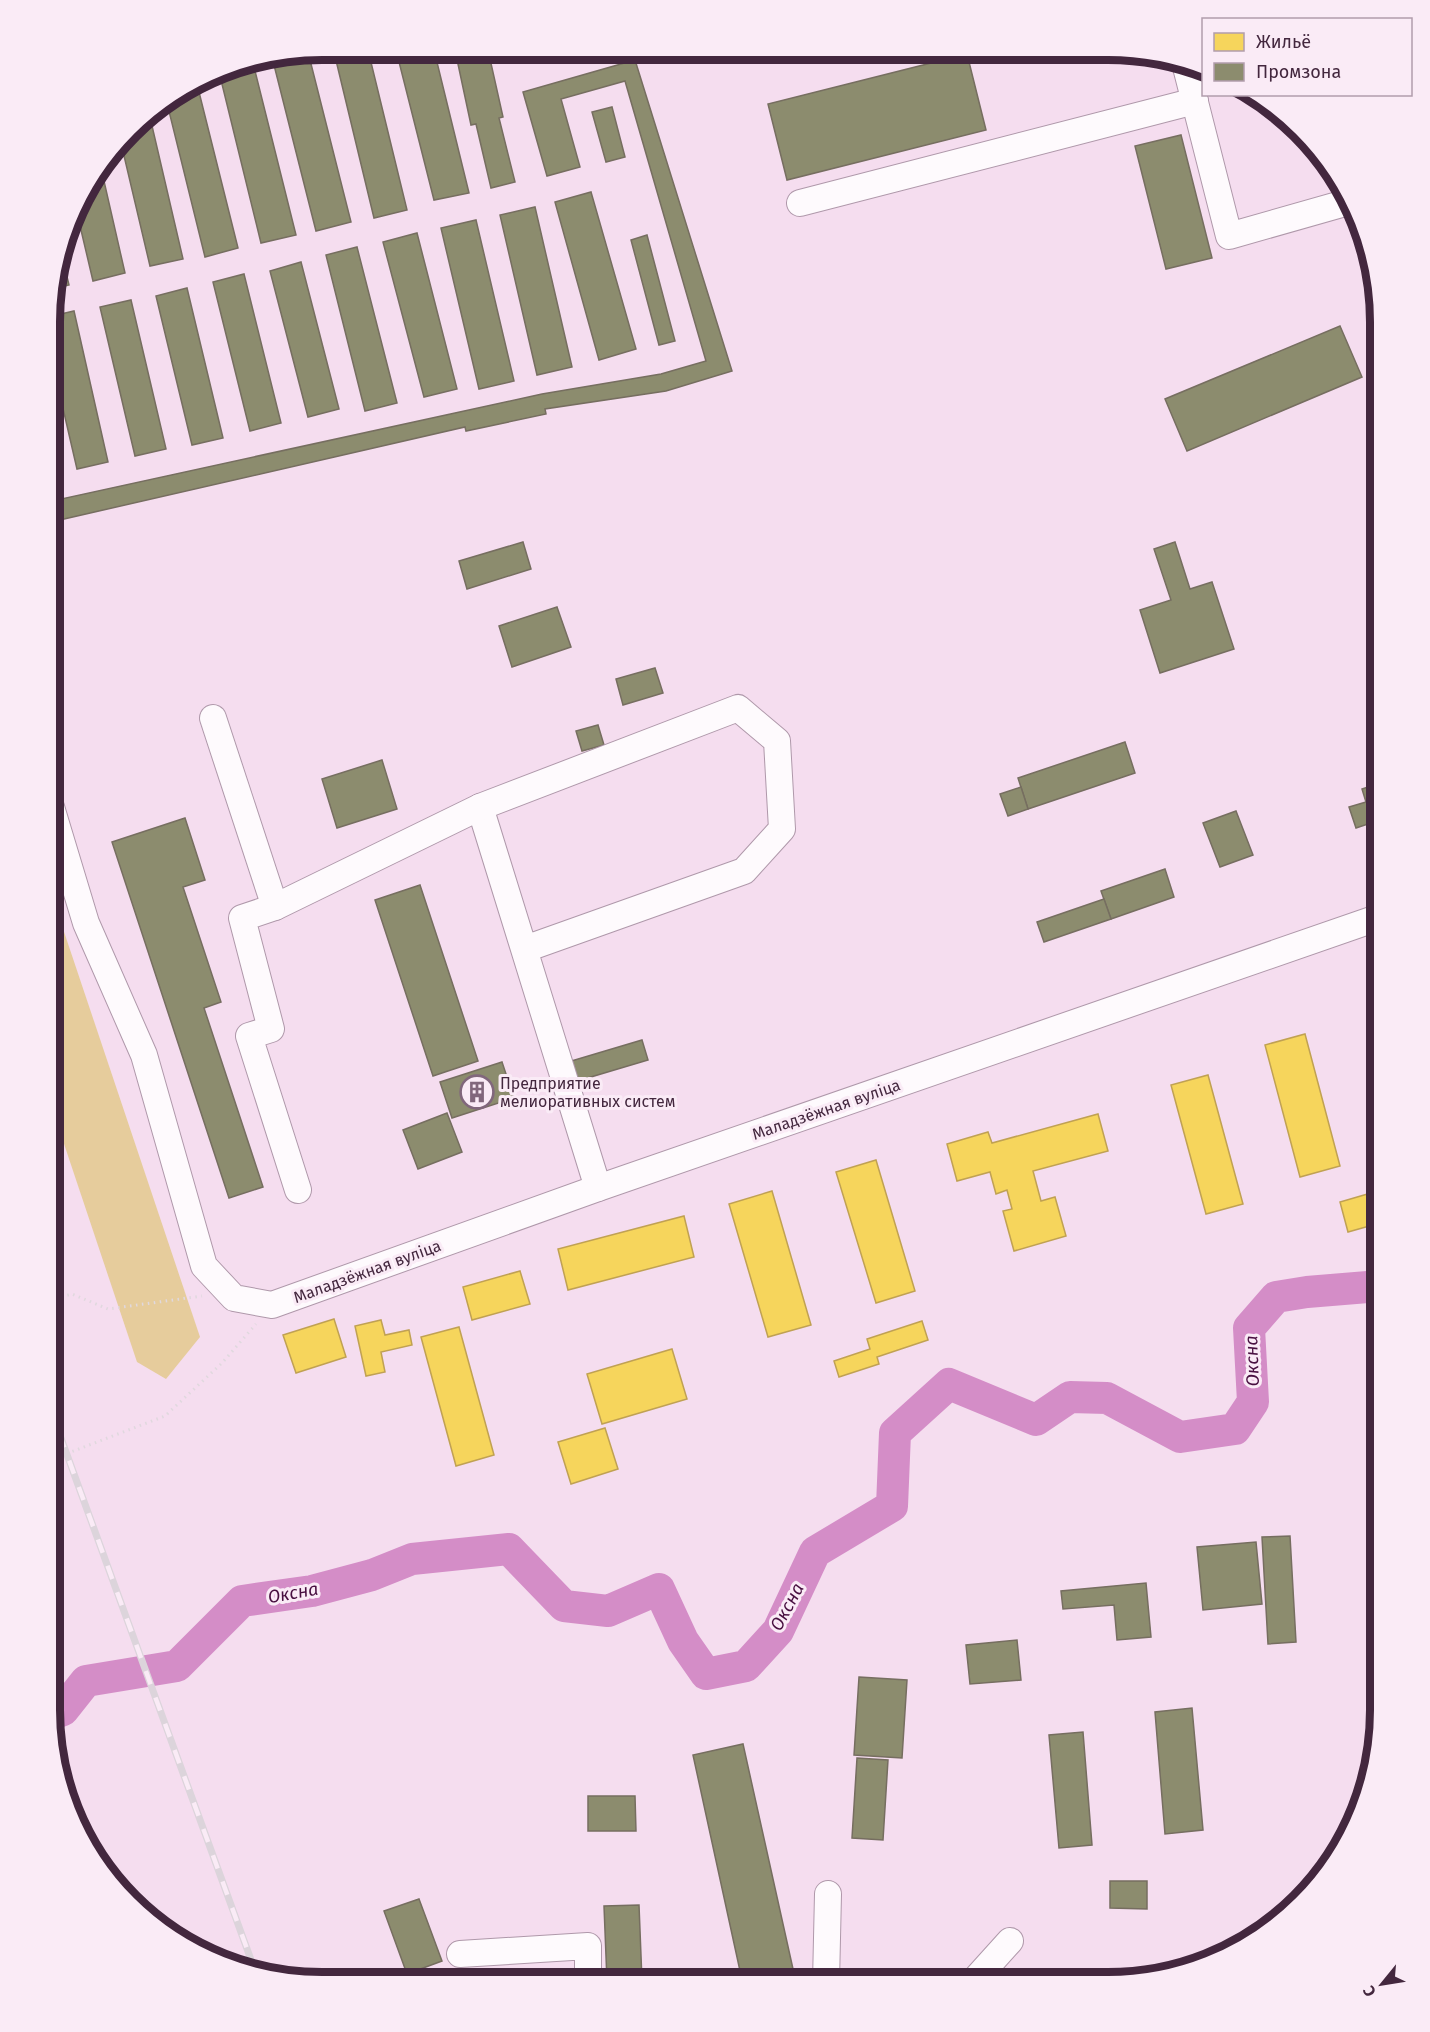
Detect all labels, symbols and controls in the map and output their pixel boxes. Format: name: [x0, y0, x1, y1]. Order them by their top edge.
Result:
legend: [1202, 18, 1412, 96]
text: Жильё: [1256, 31, 1311, 53]
text: Промзона: [1256, 61, 1341, 83]
building icon: Предприятие мелиоративных систем: [459, 1074, 495, 1110]
place label: Предприятие мелиоративных систем: [500, 1074, 675, 1111]
street label: Маладзёжная вуліца: [750, 1075, 903, 1144]
street label: Маладзёжная вуліца: [291, 1236, 444, 1307]
water label: Оксна: [1240, 1335, 1264, 1387]
water label: Оксна: [266, 1578, 320, 1608]
water label: Оксна: [765, 1579, 809, 1635]
north arrow: [1352, 1954, 1412, 2014]
text: С: [1359, 1982, 1380, 2000]

